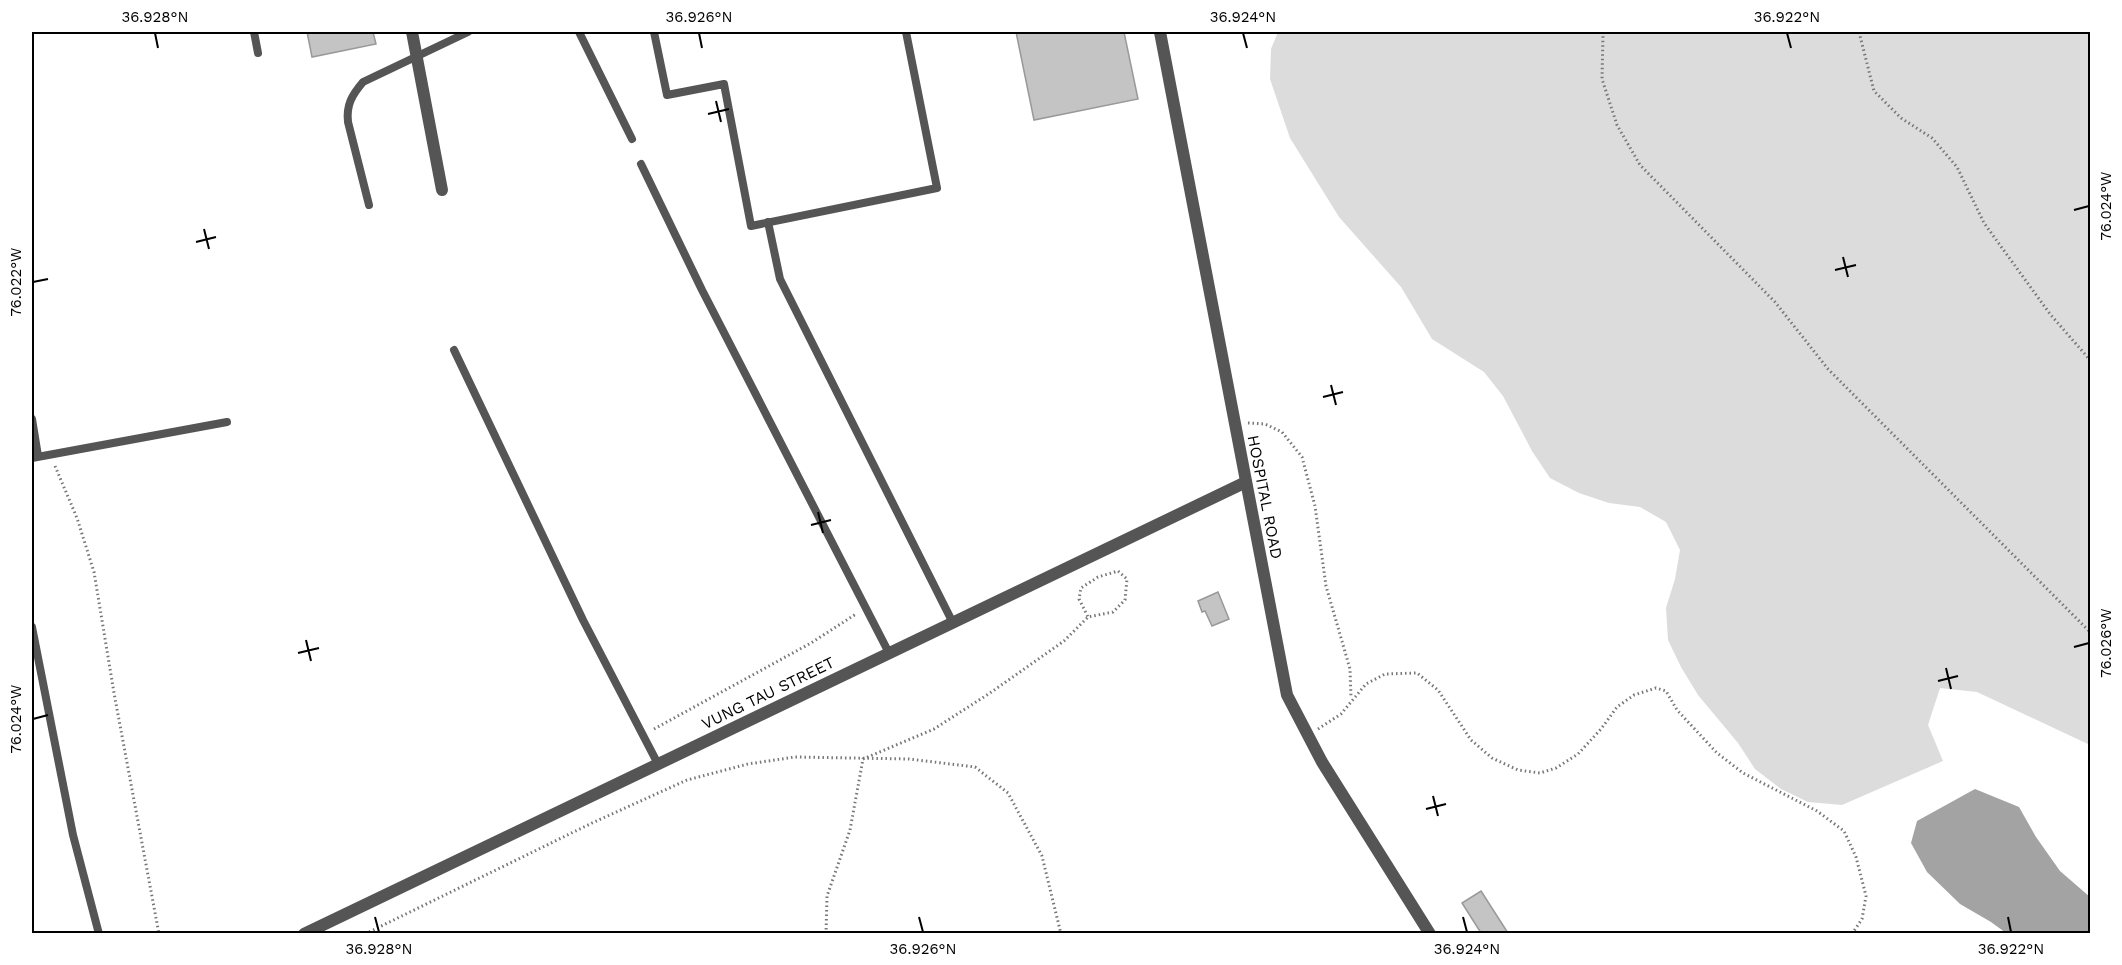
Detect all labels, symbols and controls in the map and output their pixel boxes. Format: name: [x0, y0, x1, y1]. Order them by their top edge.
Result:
text: 36.928°N: [121, 8, 189, 26]
text: 36.926°N: [666, 8, 732, 26]
text: 36.924°N: [1210, 8, 1276, 26]
text: 36.922°N: [1754, 8, 1820, 26]
text: 76.024°W: [2097, 172, 2115, 240]
text: 76.022°W: [7, 247, 25, 317]
street label: HOSPITAL ROAD: [1244, 433, 1286, 561]
text: 76.026°W: [2097, 608, 2115, 678]
street label: VUNG TAU STREET: [698, 652, 838, 733]
text: 76.024°W: [7, 685, 25, 753]
text: 36.928°N: [345, 940, 413, 958]
text: 36.926°N: [890, 940, 956, 958]
text: 36.924°N: [1434, 940, 1500, 958]
text: 36.922°N: [1978, 940, 2044, 958]

